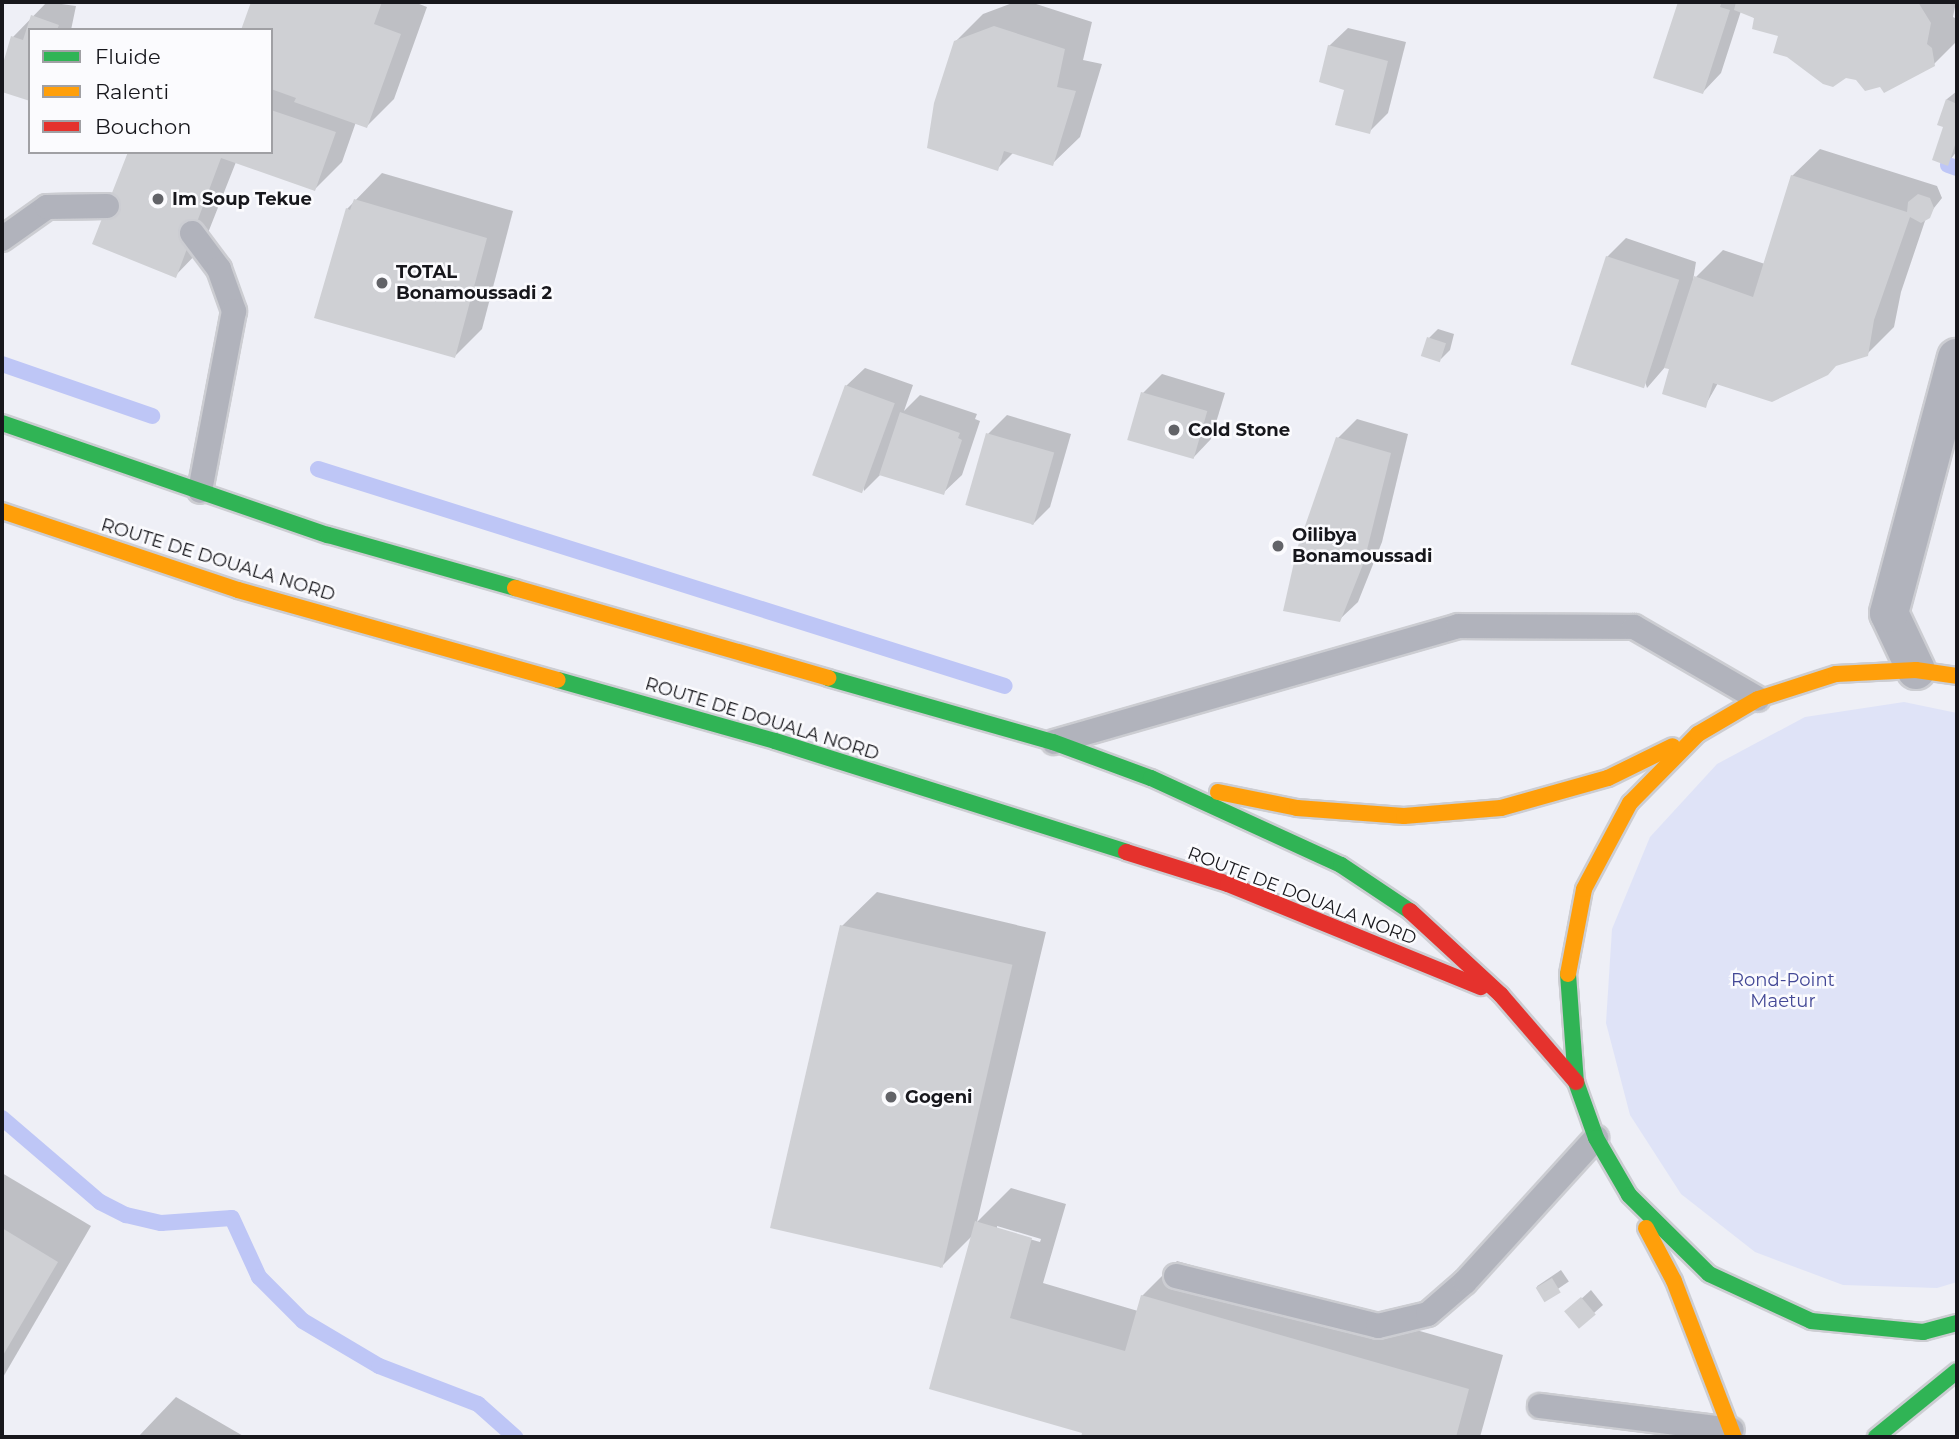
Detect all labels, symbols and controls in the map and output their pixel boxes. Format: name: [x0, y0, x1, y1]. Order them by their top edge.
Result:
legend: [28, 28, 273, 154]
text: Fluide: [95, 44, 161, 69]
text: Ralenti: [95, 79, 169, 104]
text: Bouchon: [95, 114, 191, 139]
place label: Im Soup Tekue: [172, 188, 312, 210]
marker: Im Soup Tekue: [150, 191, 166, 207]
place label: TOTAL Bonamoussadi 2: [396, 262, 552, 304]
marker: TOTAL Bonamoussadi 2: [374, 275, 390, 291]
place label: Cold Stone: [1188, 419, 1290, 441]
marker: Cold Stone: [1166, 422, 1182, 438]
street label: ROUTE DE DOUALA NORD: [98, 514, 338, 606]
place label: Oilibya Bonamoussadi: [1292, 525, 1432, 568]
marker: Oilibya Bonamoussadi: [1270, 538, 1286, 554]
street label: ROUTE DE DOUALA NORD: [642, 673, 882, 765]
street label: ROUTE DE DOUALA NORD: [1184, 842, 1420, 950]
park label: Rond-Point Maetur: [1731, 970, 1835, 1012]
place label: Gogeni: [905, 1086, 972, 1108]
marker: Gogeni: [883, 1089, 899, 1105]

